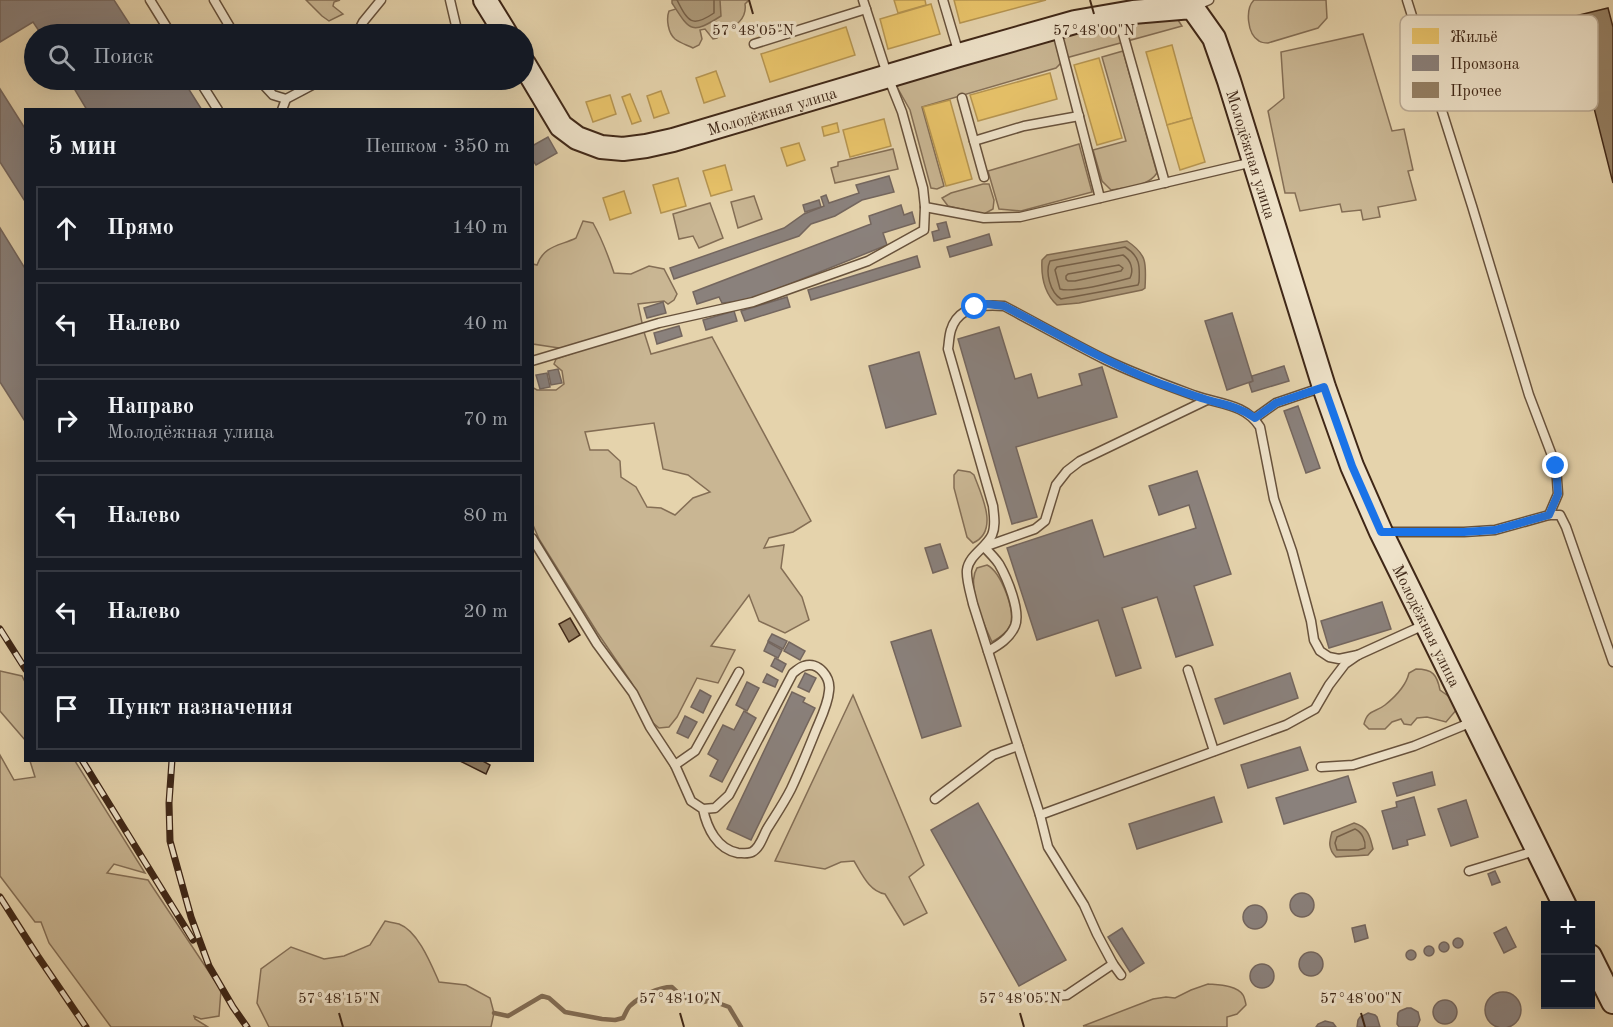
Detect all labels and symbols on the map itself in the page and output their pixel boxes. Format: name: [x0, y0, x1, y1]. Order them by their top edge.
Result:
legend: [1400, 15, 1598, 111]
text: 57°48'05"N: [712, 24, 794, 39]
text: 57°48'00"N: [1053, 24, 1135, 39]
text: Жильё: [1450, 30, 1498, 46]
text: Промзона: [1450, 57, 1520, 73]
text: Прочее: [1450, 84, 1502, 100]
street label: Молодёжная улица: [706, 86, 839, 139]
street label: Молодёжная улица: [1222, 88, 1277, 221]
route start: [961, 293, 987, 319]
route end: [1542, 452, 1568, 478]
street label: Молодёжная улица: [1388, 563, 1462, 690]
text: 57°48'15"N: [298, 992, 380, 1007]
text: 57°48'10"N: [639, 992, 721, 1007]
text: 57°48'05"N: [979, 992, 1061, 1007]
text: 57°48'00"N: [1320, 992, 1402, 1007]

